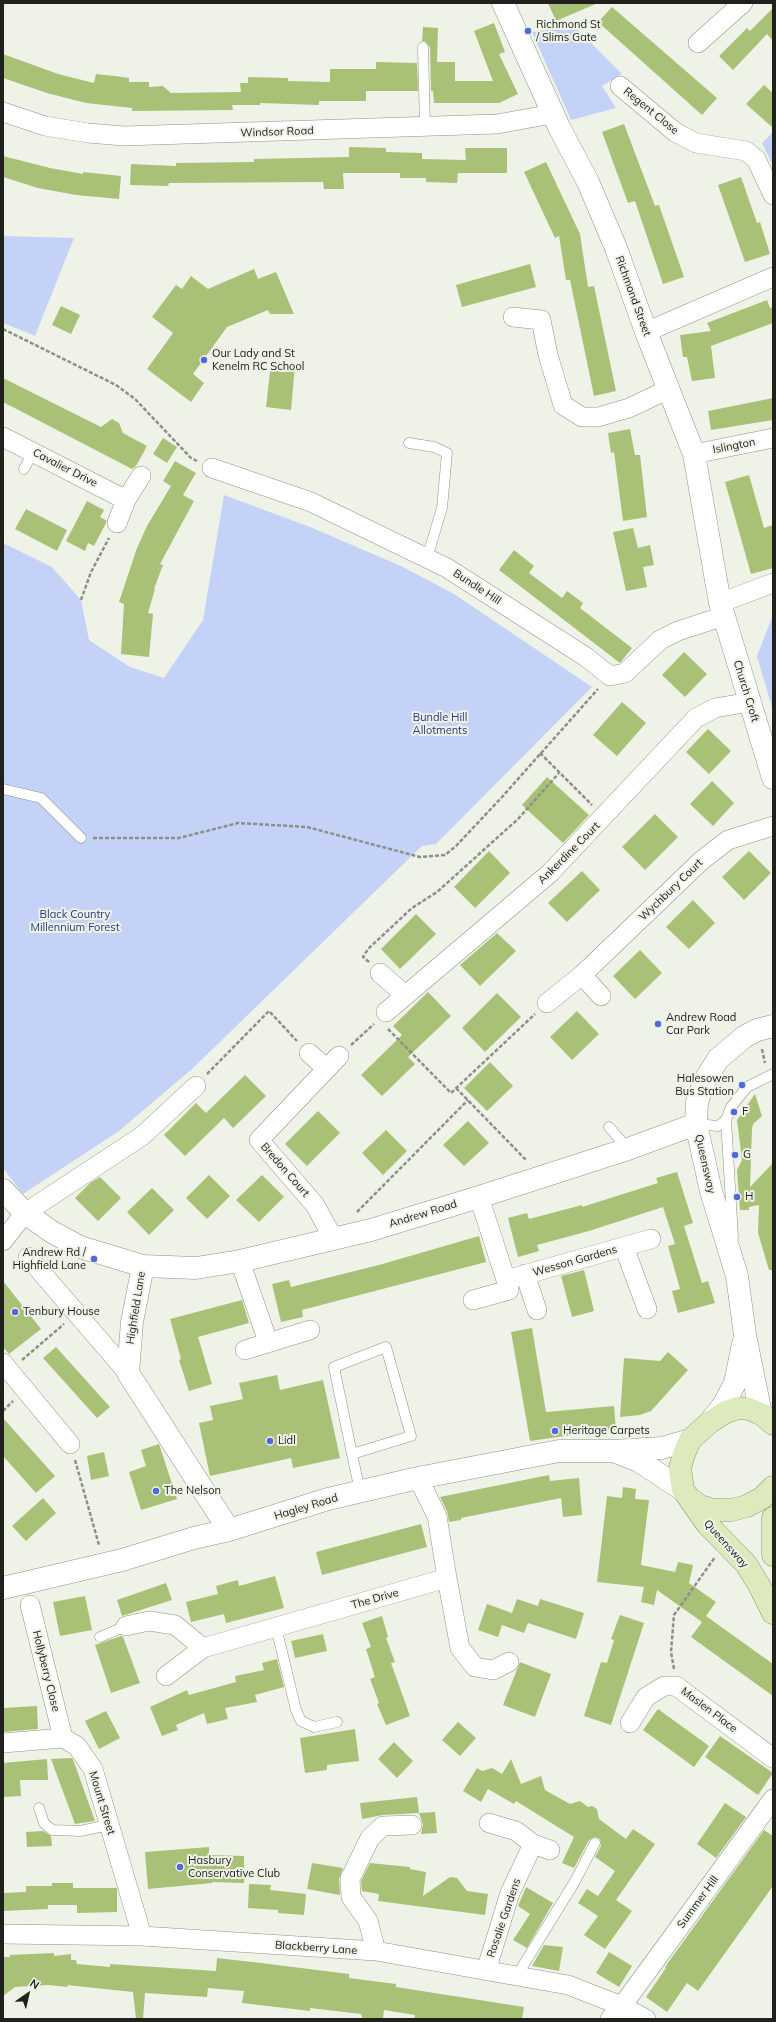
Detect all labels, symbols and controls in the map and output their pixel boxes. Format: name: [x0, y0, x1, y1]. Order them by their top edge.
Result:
place label: Richmond St / Slims Gate: [536, 18, 601, 44]
marker: Richmond St / Slims Gate: [523, 26, 533, 36]
street label: Regent Close: [621, 85, 681, 137]
street label: Windsor Road: [240, 124, 314, 140]
street label: Richmond Street: [612, 254, 654, 338]
place label: Our Lady and St Kenelm RC School: [212, 347, 304, 373]
marker: Our Lady and St Kenelm RC School: [199, 355, 209, 365]
street label: Islington: [712, 435, 756, 457]
street label: Cavalier Drive: [30, 446, 100, 490]
street label: Bundle Hill: [450, 567, 504, 607]
street label: Church Croft: [730, 658, 762, 724]
park label: Bundle Hill Allotments: [413, 711, 467, 737]
street label: Ankerdine Court: [535, 819, 603, 887]
street label: Wychbury Court: [636, 856, 706, 924]
park label: Black Country Millennium Forest: [30, 908, 120, 934]
place label: Andrew Road Car Park: [666, 1011, 736, 1037]
marker: Andrew Road Car Park: [653, 1019, 663, 1029]
place label: Halesowen Bus Station: [675, 1072, 734, 1098]
marker: Halesowen Bus Station: [737, 1080, 747, 1090]
place label: F: [742, 1105, 748, 1119]
marker: F: [729, 1107, 739, 1117]
street label: Queensway: [692, 1133, 718, 1195]
street label: Bredon Court: [258, 1140, 312, 1200]
place label: G: [743, 1148, 751, 1162]
marker: G: [730, 1150, 740, 1160]
place label: H: [745, 1190, 753, 1204]
marker: H: [732, 1192, 742, 1202]
street label: Andrew Road: [387, 1197, 459, 1231]
street label: Wesson Gardens: [531, 1243, 619, 1279]
place label: Andrew Rd / Highfield Lane: [12, 1246, 86, 1272]
marker: Andrew Rd / Highfield Lane: [89, 1254, 99, 1264]
street label: Highfield Lane: [124, 1271, 148, 1345]
place label: Tenbury House: [23, 1305, 100, 1319]
marker: Tenbury House: [10, 1307, 20, 1317]
place label: Heritage Carpets: [563, 1424, 650, 1438]
marker: Heritage Carpets: [550, 1426, 560, 1436]
place label: Lidl: [278, 1434, 296, 1448]
marker: Lidl: [265, 1436, 275, 1446]
place label: The Nelson: [164, 1484, 221, 1498]
marker: The Nelson: [151, 1486, 161, 1496]
street label: Hagley Road: [273, 1491, 339, 1523]
street label: Queensway: [701, 1517, 751, 1571]
street label: The Drive: [350, 1586, 400, 1612]
street label: Hollyberry Close: [30, 1629, 62, 1713]
street label: Maslen Place: [678, 1685, 740, 1735]
street label: Mount Street: [86, 1770, 118, 1836]
place label: Hasbury Conservative Club: [188, 1854, 280, 1880]
marker: Hasbury Conservative Club: [175, 1862, 185, 1872]
street label: Summer Hill: [675, 1873, 721, 1931]
street label: Rosalie Gardens: [484, 1877, 524, 1959]
street label: Blackberry Lane: [274, 1939, 358, 1957]
north arrow: [8, 1974, 48, 2014]
text: N: [27, 1976, 42, 1992]

